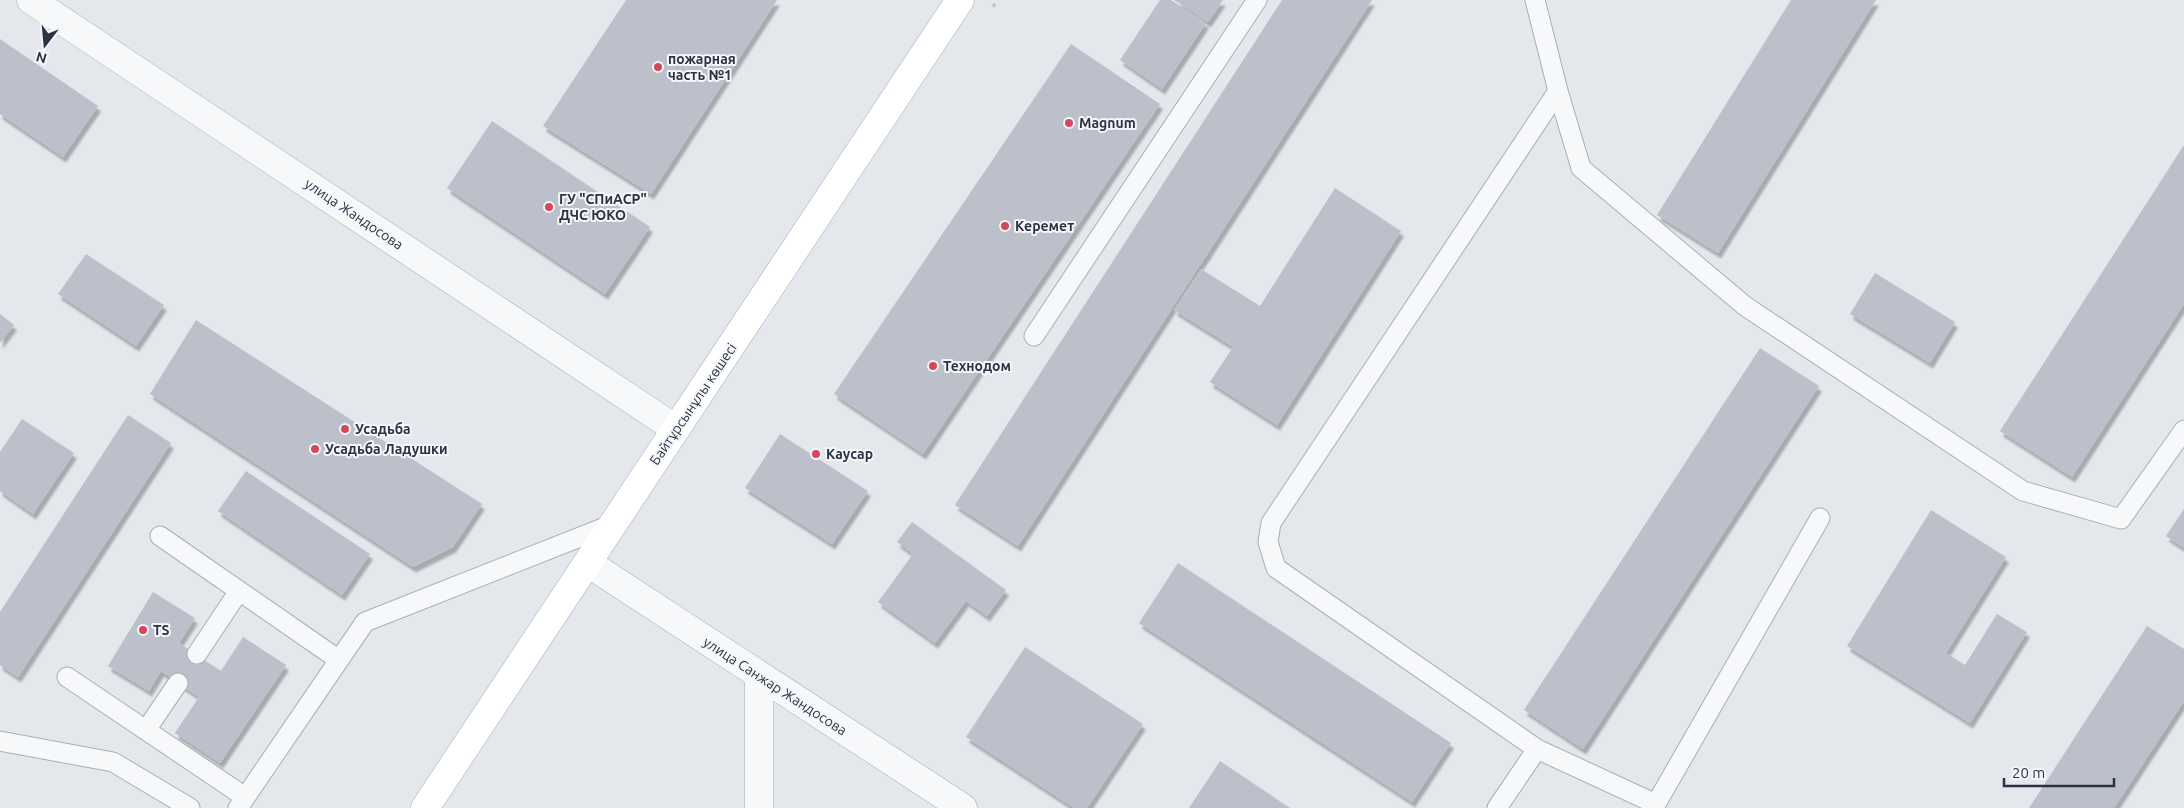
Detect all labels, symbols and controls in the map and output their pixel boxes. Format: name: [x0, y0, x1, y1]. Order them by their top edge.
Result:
north arrow: [20, 20, 70, 70]
text: N: [34, 48, 49, 67]
place label: пожарная часть №1: [668, 51, 736, 83]
marker: пожарная часть №1: [652, 61, 664, 73]
place label: Magnum: [1079, 115, 1136, 131]
marker: Magnum: [1063, 117, 1075, 129]
street label: улица Жандосова: [302, 175, 406, 253]
place label: ГУ "СПиАСР" ДЧС ЮКО: [559, 191, 647, 223]
marker: ГУ "СПиАСР" ДЧС ЮКО: [543, 201, 555, 213]
place label: Керемет: [1015, 218, 1074, 234]
marker: Керемет: [999, 220, 1011, 232]
street label: Байтұрсынұлы көшесі: [646, 340, 740, 468]
place label: Технодом: [943, 358, 1011, 374]
marker: Технодом: [927, 360, 939, 372]
place label: Усадьба: [355, 421, 411, 437]
marker: Усадьба: [339, 423, 351, 435]
place label: Усадьба Ладушки: [325, 441, 448, 457]
marker: Усадьба Ладушки: [309, 443, 321, 455]
place label: Каусар: [826, 446, 873, 462]
marker: Каусар: [810, 448, 822, 460]
place label: TS: [153, 622, 169, 638]
marker: TS: [137, 624, 149, 636]
street label: улица Санжар Жандосова: [700, 634, 850, 738]
scale bar: [2004, 756, 2114, 788]
text: 20 m: [2012, 764, 2045, 781]

